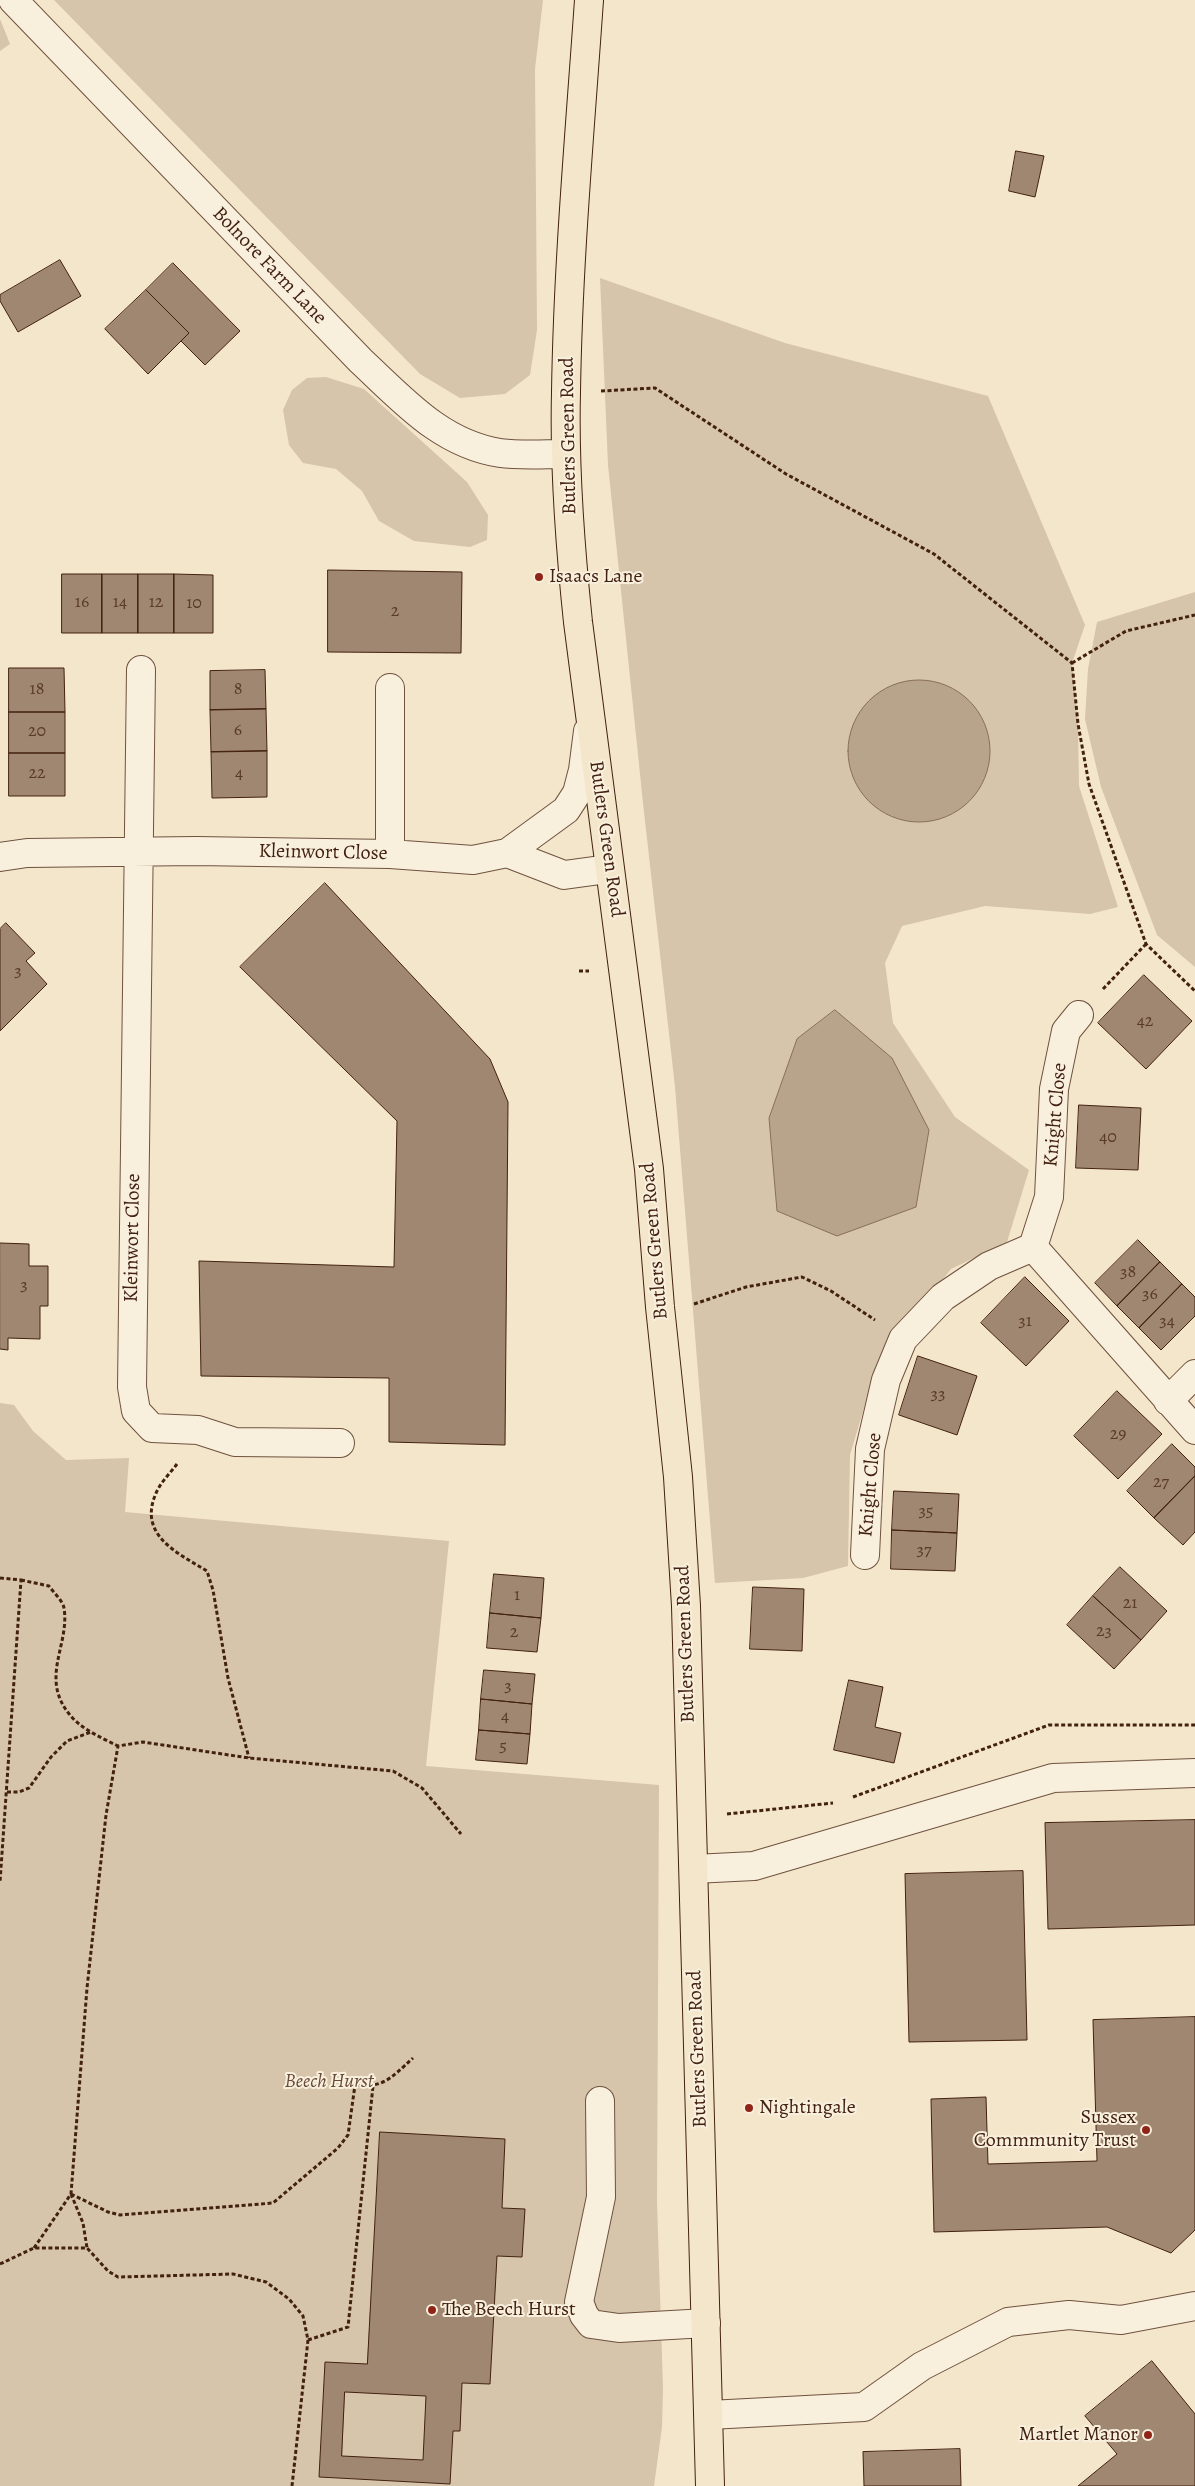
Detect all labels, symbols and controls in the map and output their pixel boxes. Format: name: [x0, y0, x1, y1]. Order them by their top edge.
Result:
street label: Bolnore Farm Lane: [207, 202, 331, 330]
street label: Butlers Green Road: [556, 357, 582, 515]
place label: Isaacs Lane: [549, 565, 642, 589]
marker: Isaacs Lane: [533, 571, 545, 583]
house number: 16: [75, 592, 89, 614]
house number: 14: [113, 592, 127, 614]
house number: 12: [149, 592, 163, 614]
house number: 10: [186, 593, 202, 615]
house number: 2: [391, 601, 399, 623]
house number: 18: [30, 679, 44, 701]
house number: 8: [234, 679, 242, 701]
house number: 6: [234, 720, 242, 742]
house number: 20: [28, 721, 46, 743]
street label: Butlers Green Road: [583, 759, 629, 919]
house number: 22: [28, 763, 46, 785]
house number: 4: [235, 763, 243, 785]
street label: Kleinwort Close: [258, 840, 388, 866]
house number: 3: [14, 961, 22, 983]
house number: 42: [1137, 1011, 1153, 1033]
street label: Knight Close: [1039, 1062, 1073, 1168]
house number: 40: [1099, 1127, 1117, 1149]
street label: Butlers Green Road: [636, 1161, 674, 1321]
street label: Kleinwort Close: [120, 1173, 146, 1303]
house number: 38: [1120, 1262, 1136, 1284]
house number: 3: [20, 1275, 28, 1297]
house number: 36: [1142, 1284, 1158, 1306]
house number: 31: [1018, 1311, 1032, 1333]
house number: 34: [1159, 1311, 1175, 1333]
house number: 33: [931, 1384, 945, 1406]
house number: 29: [1110, 1424, 1126, 1446]
street label: Knight Close: [854, 1432, 888, 1538]
house number: 27: [1153, 1472, 1169, 1494]
house number: 35: [918, 1501, 934, 1523]
house number: 37: [916, 1540, 932, 1562]
street label: Butlers Green Road: [671, 1565, 701, 1723]
house number: 1: [514, 1585, 520, 1607]
house number: 21: [1123, 1593, 1137, 1615]
house number: 23: [1096, 1621, 1112, 1643]
house number: 2: [510, 1622, 518, 1644]
house number: 3: [504, 1676, 512, 1698]
house number: 4: [501, 1706, 509, 1728]
house number: 5: [499, 1736, 507, 1758]
street label: Butlers Green Road: [683, 1970, 713, 2128]
park label: Beech Hurst: [285, 2070, 373, 2094]
place label: Nightingale: [759, 2096, 856, 2120]
marker: Nightingale: [743, 2102, 755, 2114]
place label: Sussex Commmunity Trust: [974, 2106, 1136, 2153]
marker: Sussex Commmunity Trust: [1140, 2124, 1152, 2136]
place label: The Beech Hurst: [442, 2298, 576, 2322]
marker: The Beech Hurst: [426, 2304, 438, 2316]
place label: Martlet Manor: [1019, 2423, 1138, 2447]
marker: Martlet Manor: [1142, 2429, 1154, 2441]

